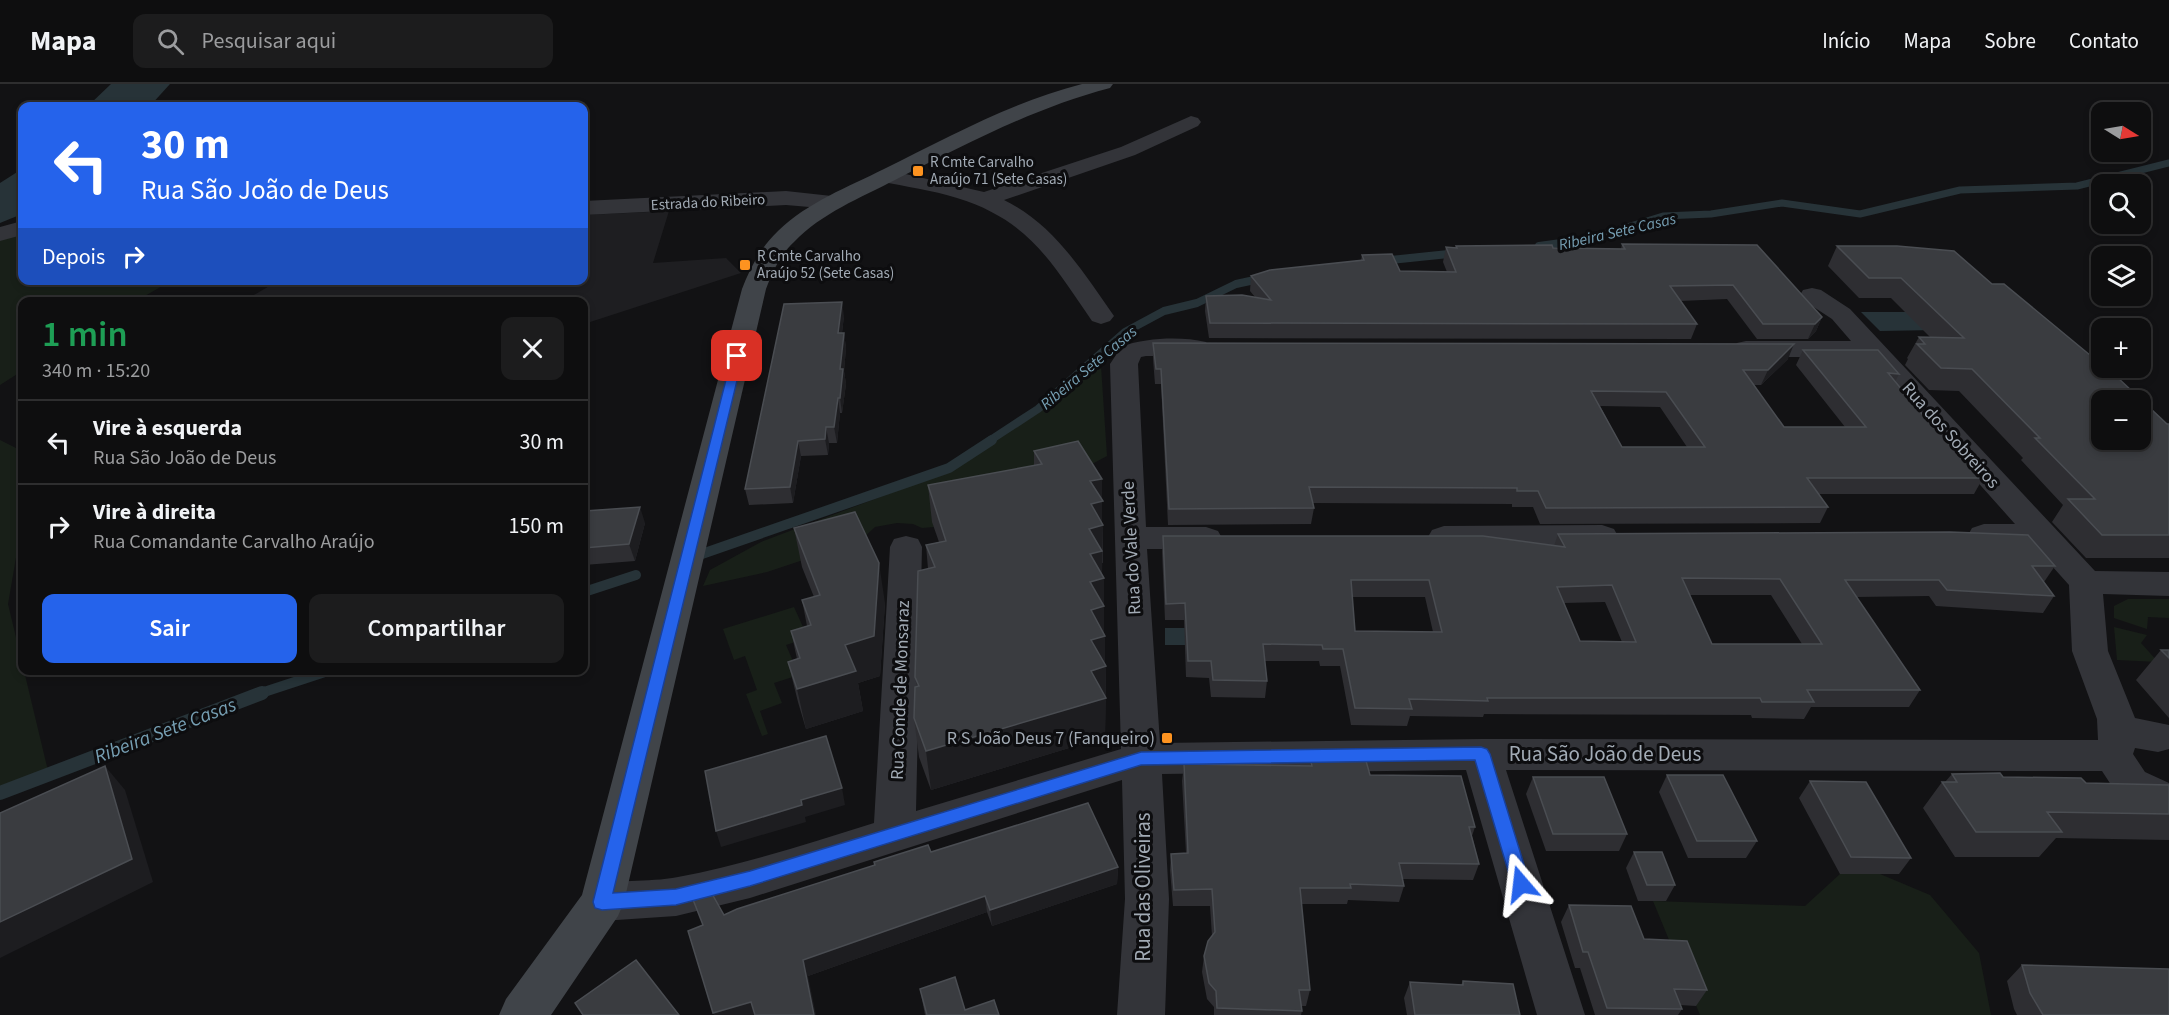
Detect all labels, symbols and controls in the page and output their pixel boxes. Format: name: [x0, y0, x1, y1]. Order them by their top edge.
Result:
search box: [133, 14, 553, 68]
text: Mapa: [30, 21, 97, 61]
icon: search: [154, 25, 187, 58]
text: Pesquisar aqui: [202, 25, 336, 57]
text: Início: [1822, 26, 1870, 56]
text: Mapa: [1903, 26, 1951, 56]
text: Sobre: [1984, 26, 2036, 56]
text: Contato: [2069, 26, 2139, 56]
north arrow: [2091, 102, 2151, 162]
map controls: [2091, 102, 2151, 450]
text: 30 m: [141, 115, 230, 175]
icon: left: [42, 126, 120, 204]
place label: R Cmte Carvalho Araújo 71 (Sete Casas): [930, 152, 1067, 190]
marker: R Cmte Carvalho Araújo 71 (Sete Casas): [911, 164, 925, 178]
text: Rua São João de Deus: [141, 171, 389, 210]
button: search: [2091, 174, 2151, 234]
street label: Estrada do Ribeiro: [650, 189, 766, 216]
water label: Ribeira Sete Casas: [1556, 208, 1679, 256]
icon: right: [117, 240, 150, 273]
text: Depois: [42, 241, 105, 273]
place label: R Cmte Carvalho Araújo 52 (Sete Casas): [757, 246, 894, 284]
button: layers: [2091, 246, 2151, 306]
marker: R Cmte Carvalho Araújo 52 (Sete Casas): [738, 258, 752, 272]
text: 1 min: [42, 309, 128, 360]
button: close: [501, 317, 564, 380]
button: +: [2091, 318, 2151, 378]
water label: Ribeira Sete Casas: [1036, 320, 1142, 415]
pin: [711, 330, 762, 381]
icon: arrive: [720, 339, 753, 372]
text: 340 m · 15:20: [42, 357, 150, 385]
street label: Rua dos Sobreiros: [1896, 377, 2005, 494]
button: −: [2091, 390, 2151, 450]
text: Vire à esquerda: [93, 412, 242, 444]
icon: left: [42, 426, 75, 459]
text: 30 m: [519, 426, 564, 458]
text: Rua São João de Deus: [93, 444, 277, 472]
street label: Rua do Vale Verde: [1116, 480, 1147, 616]
text: Vire à direita: [93, 496, 216, 528]
icon: right: [42, 510, 75, 543]
text: 150 m: [509, 510, 564, 542]
text: Rua Comandante Carvalho Araújo: [93, 528, 375, 556]
button: Sair: [42, 594, 297, 663]
button: Compartilhar: [309, 594, 564, 663]
street label: Rua Conde de Monsaraz: [885, 600, 916, 780]
water label: Ribeira Sete Casas: [90, 691, 240, 771]
place label: R S João Deus 7 (Fanqueiro): [947, 726, 1155, 751]
marker: R S João Deus 7 (Fanqueiro): [1160, 731, 1174, 745]
street label: Rua São João de Deus: [1509, 739, 1702, 769]
street label: Rua das Oliveiras: [1128, 812, 1158, 962]
position arrow: [1489, 852, 1553, 916]

